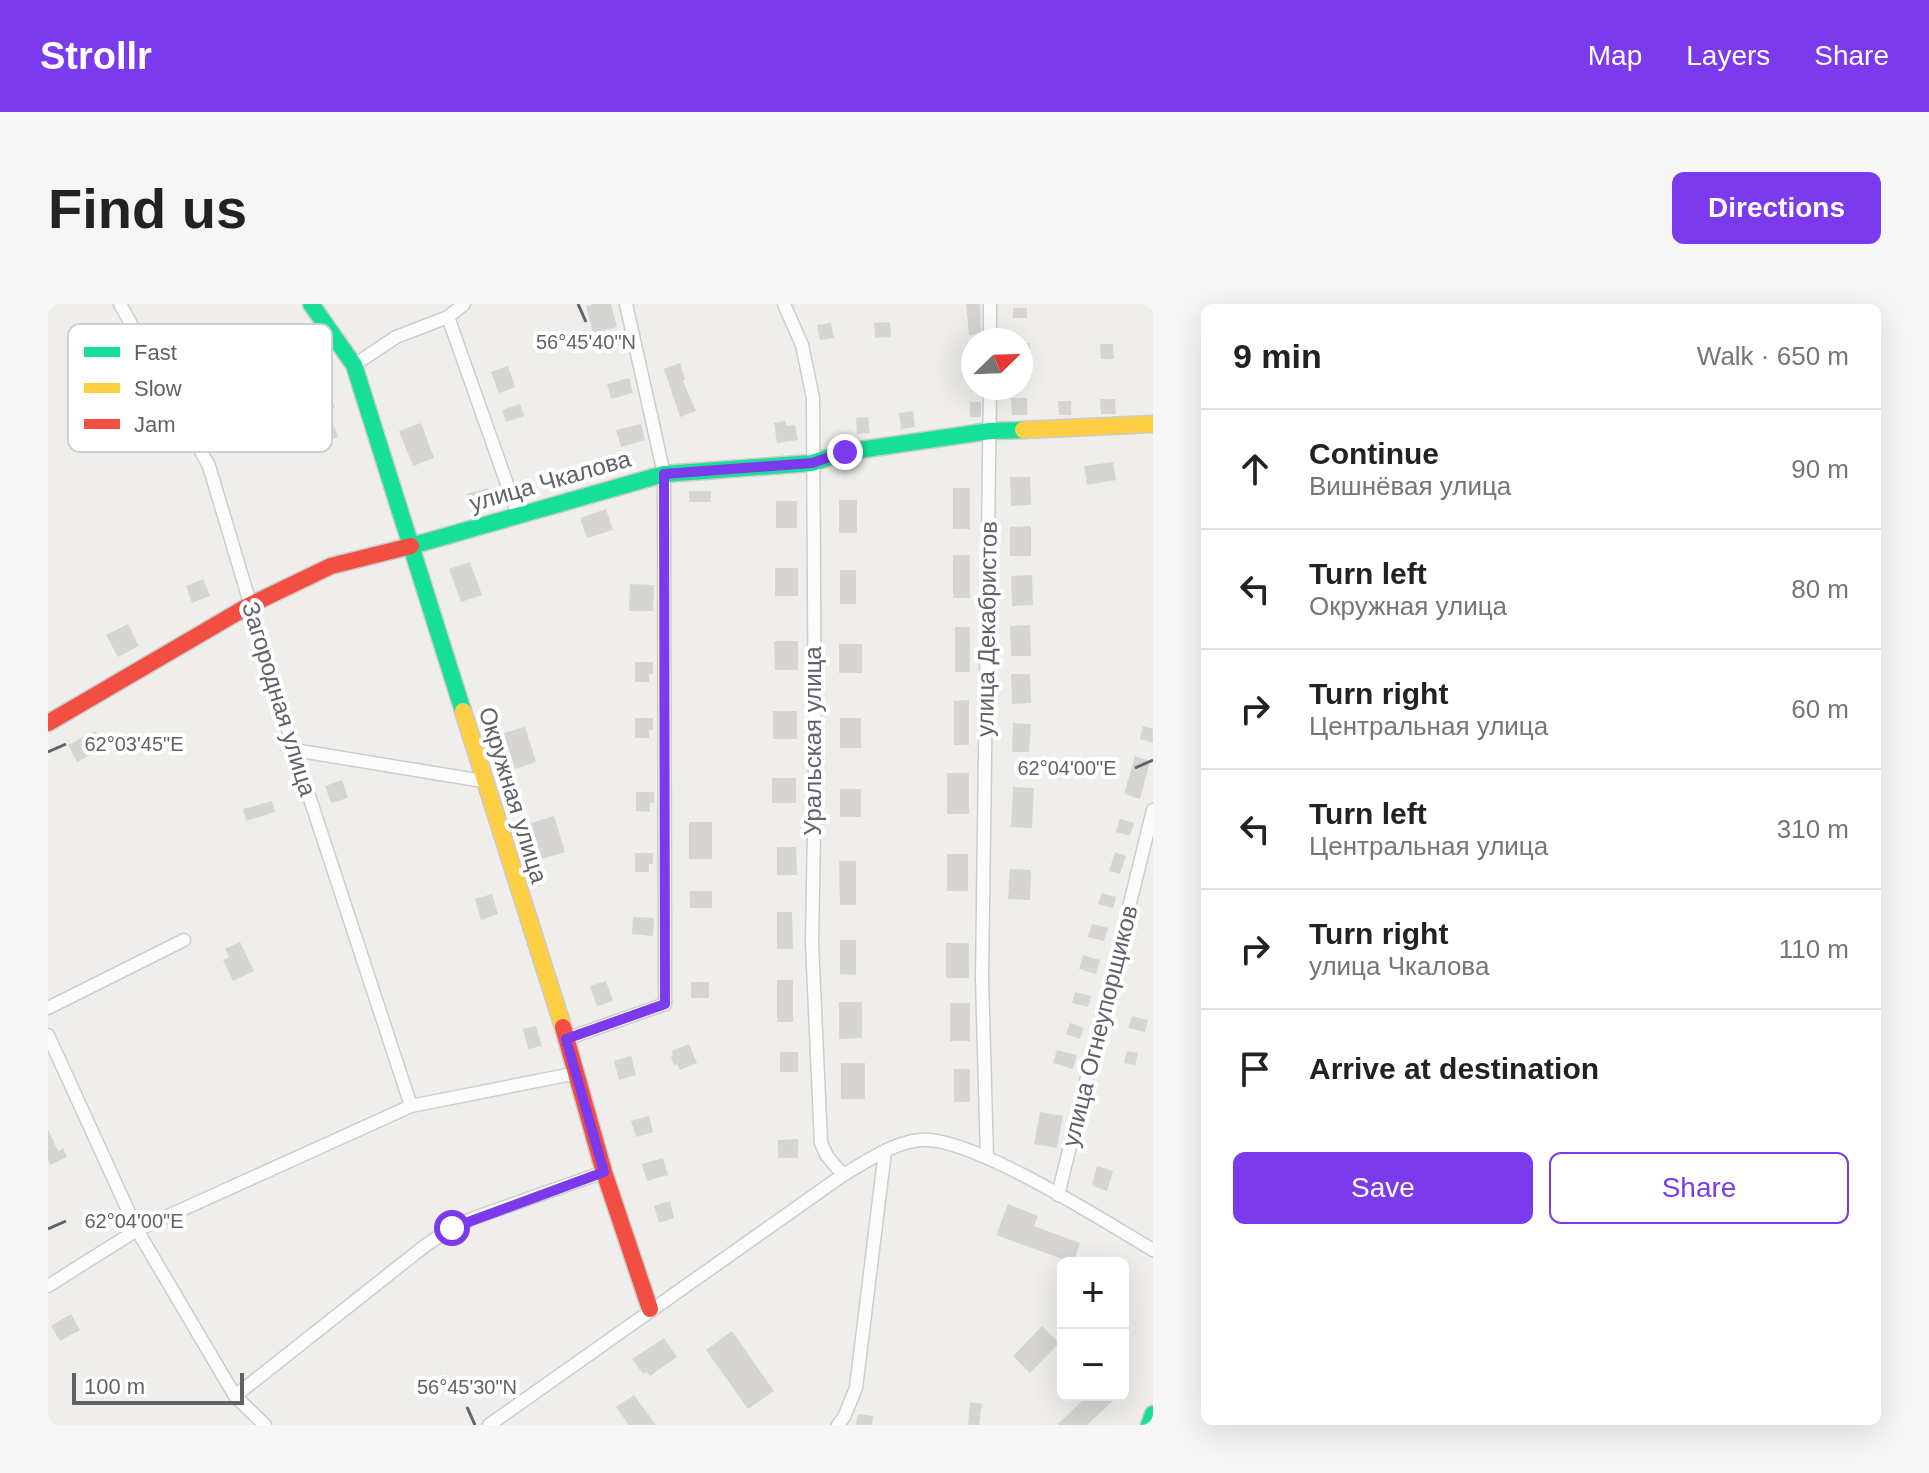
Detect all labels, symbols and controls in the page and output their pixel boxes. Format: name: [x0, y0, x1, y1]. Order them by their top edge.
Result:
text: Strollr: [40, 35, 152, 77]
text: Map: [1588, 40, 1642, 71]
text: Layers: [1686, 40, 1770, 71]
text: Share: [1814, 40, 1889, 71]
button: Directions: [1672, 172, 1881, 244]
text: Find us: [48, 177, 247, 240]
legend: [68, 324, 332, 452]
north arrow: [961, 328, 1033, 400]
text: 56°45'40"N: [536, 331, 636, 353]
text: 9 min: [1233, 337, 1322, 375]
text: Fast: [134, 340, 177, 365]
text: Walk · 650 m: [1697, 341, 1849, 371]
text: Slow: [134, 376, 182, 401]
text: Jam: [134, 412, 176, 437]
route end: [827, 434, 863, 470]
text: Continue: [1309, 437, 1439, 470]
street label: улица Чкалова: [466, 444, 634, 516]
icon: ahead: [1233, 447, 1277, 491]
text: 90 m: [1791, 454, 1849, 484]
text: Вишнёвая улица: [1309, 471, 1511, 501]
street label: улица Декабристов: [971, 521, 1002, 737]
text: Turn left: [1309, 557, 1427, 590]
icon: left: [1233, 567, 1277, 611]
text: 80 m: [1791, 574, 1849, 604]
text: Окружная улица: [1309, 591, 1507, 621]
street label: Загородная улица: [237, 598, 322, 800]
street label: Уральская улица: [799, 646, 826, 836]
text: Turn right: [1309, 677, 1448, 710]
icon: right: [1233, 687, 1277, 731]
text: 60 m: [1791, 694, 1849, 724]
street label: Окружная улица: [474, 703, 553, 887]
text: Центральная улица: [1309, 711, 1548, 741]
text: 62°03'45"E: [85, 733, 184, 755]
text: 62°04'00"E: [1018, 757, 1117, 779]
text: Turn left: [1309, 797, 1427, 830]
icon: left: [1233, 807, 1277, 851]
text: 310 m: [1777, 814, 1849, 844]
text: Центральная улица: [1309, 831, 1548, 861]
street label: улица Огнеупорщиков: [1056, 902, 1143, 1150]
text: Turn right: [1309, 917, 1448, 950]
icon: right: [1233, 927, 1277, 971]
text: 110 m: [1779, 934, 1849, 964]
text: улица Чкалова: [1309, 951, 1489, 981]
icon: arrive: [1233, 1047, 1277, 1091]
text: Arrive at destination: [1309, 1052, 1599, 1085]
button: Save: [1233, 1152, 1533, 1224]
button: Share: [1549, 1152, 1849, 1224]
text: 62°04'00"E: [85, 1210, 184, 1232]
route start: [434, 1210, 470, 1246]
map controls: [1057, 1257, 1129, 1401]
button: +: [1057, 1257, 1129, 1329]
button: −: [1057, 1329, 1129, 1401]
scale bar: [72, 1369, 244, 1405]
text: 100 m: [84, 1374, 145, 1399]
text: 56°45'30"N: [417, 1376, 517, 1398]

